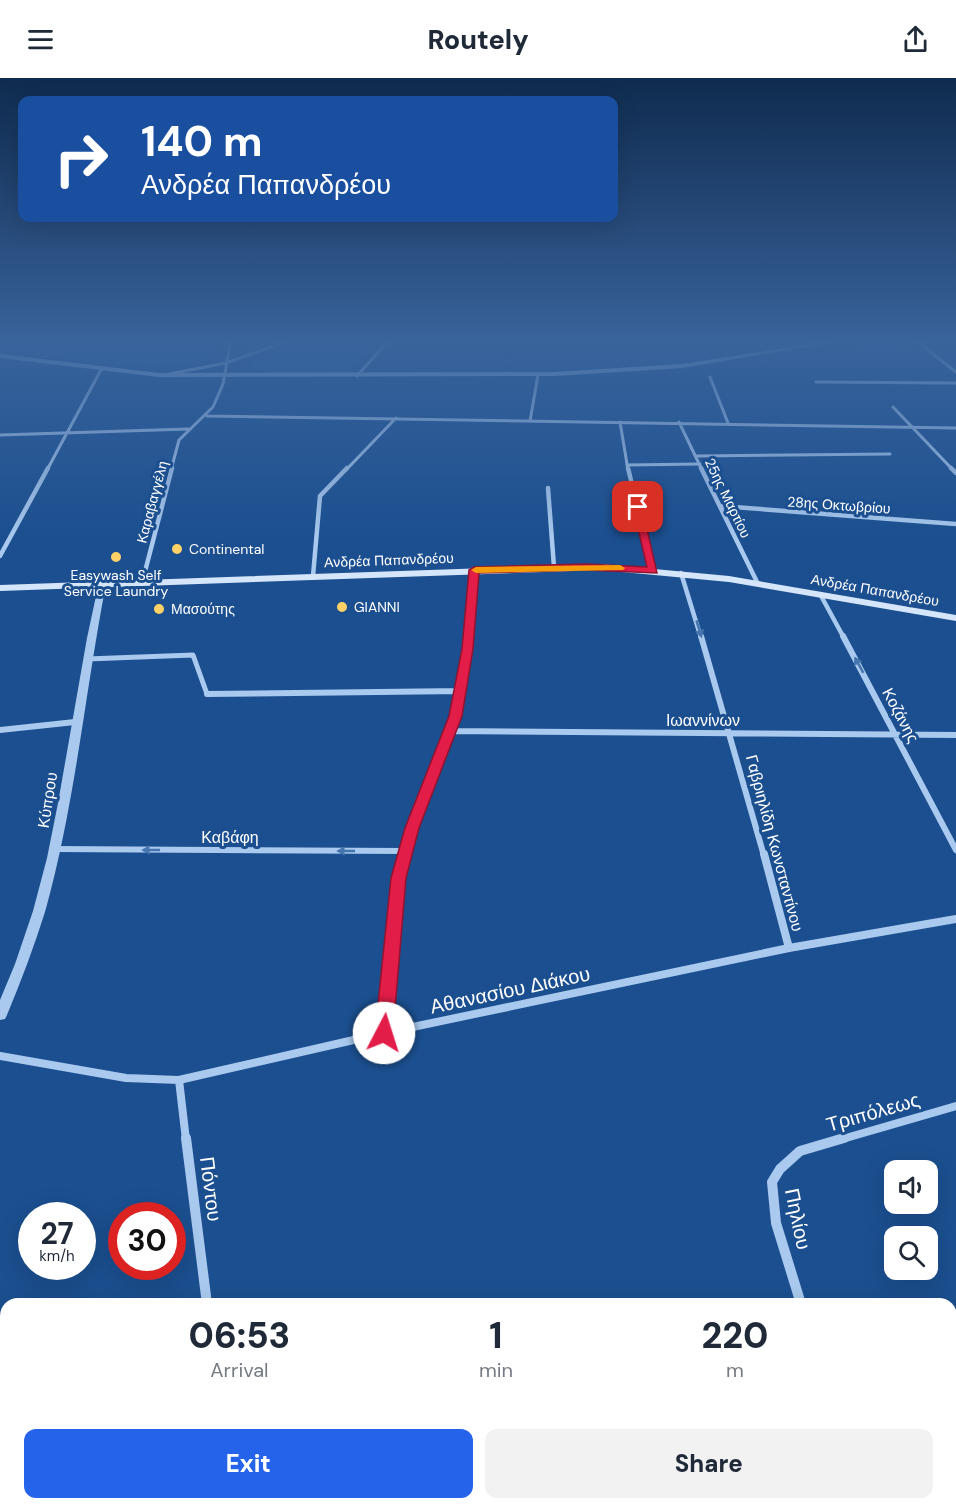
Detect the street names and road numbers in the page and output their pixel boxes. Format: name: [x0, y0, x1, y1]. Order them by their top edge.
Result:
street label: 25ης Μαρτίου: [701, 455, 755, 541]
street label: Καραβαγγέλη: [132, 459, 172, 545]
street label: 28ης Οκτωβρίου: [787, 492, 891, 518]
street label: Ανδρέα Παπανδρέου: [324, 549, 454, 571]
street label: Ανδρέα Παπανδρέου: [810, 570, 940, 610]
street label: Κοζάνης: [877, 684, 924, 747]
street label: Ιωαννίνων: [666, 710, 740, 731]
street label: Γαβριηλίδη Κωνσταντίνου: [741, 752, 808, 934]
street label: Κύπρου: [33, 771, 62, 830]
street label: Καβάφη: [201, 827, 259, 848]
street label: Αθανασίου Διάκου: [428, 960, 592, 1020]
street label: Τριπόλεως: [823, 1086, 923, 1138]
street label: Πόντου: [194, 1155, 228, 1223]
street label: Πηλίου: [779, 1186, 817, 1252]

